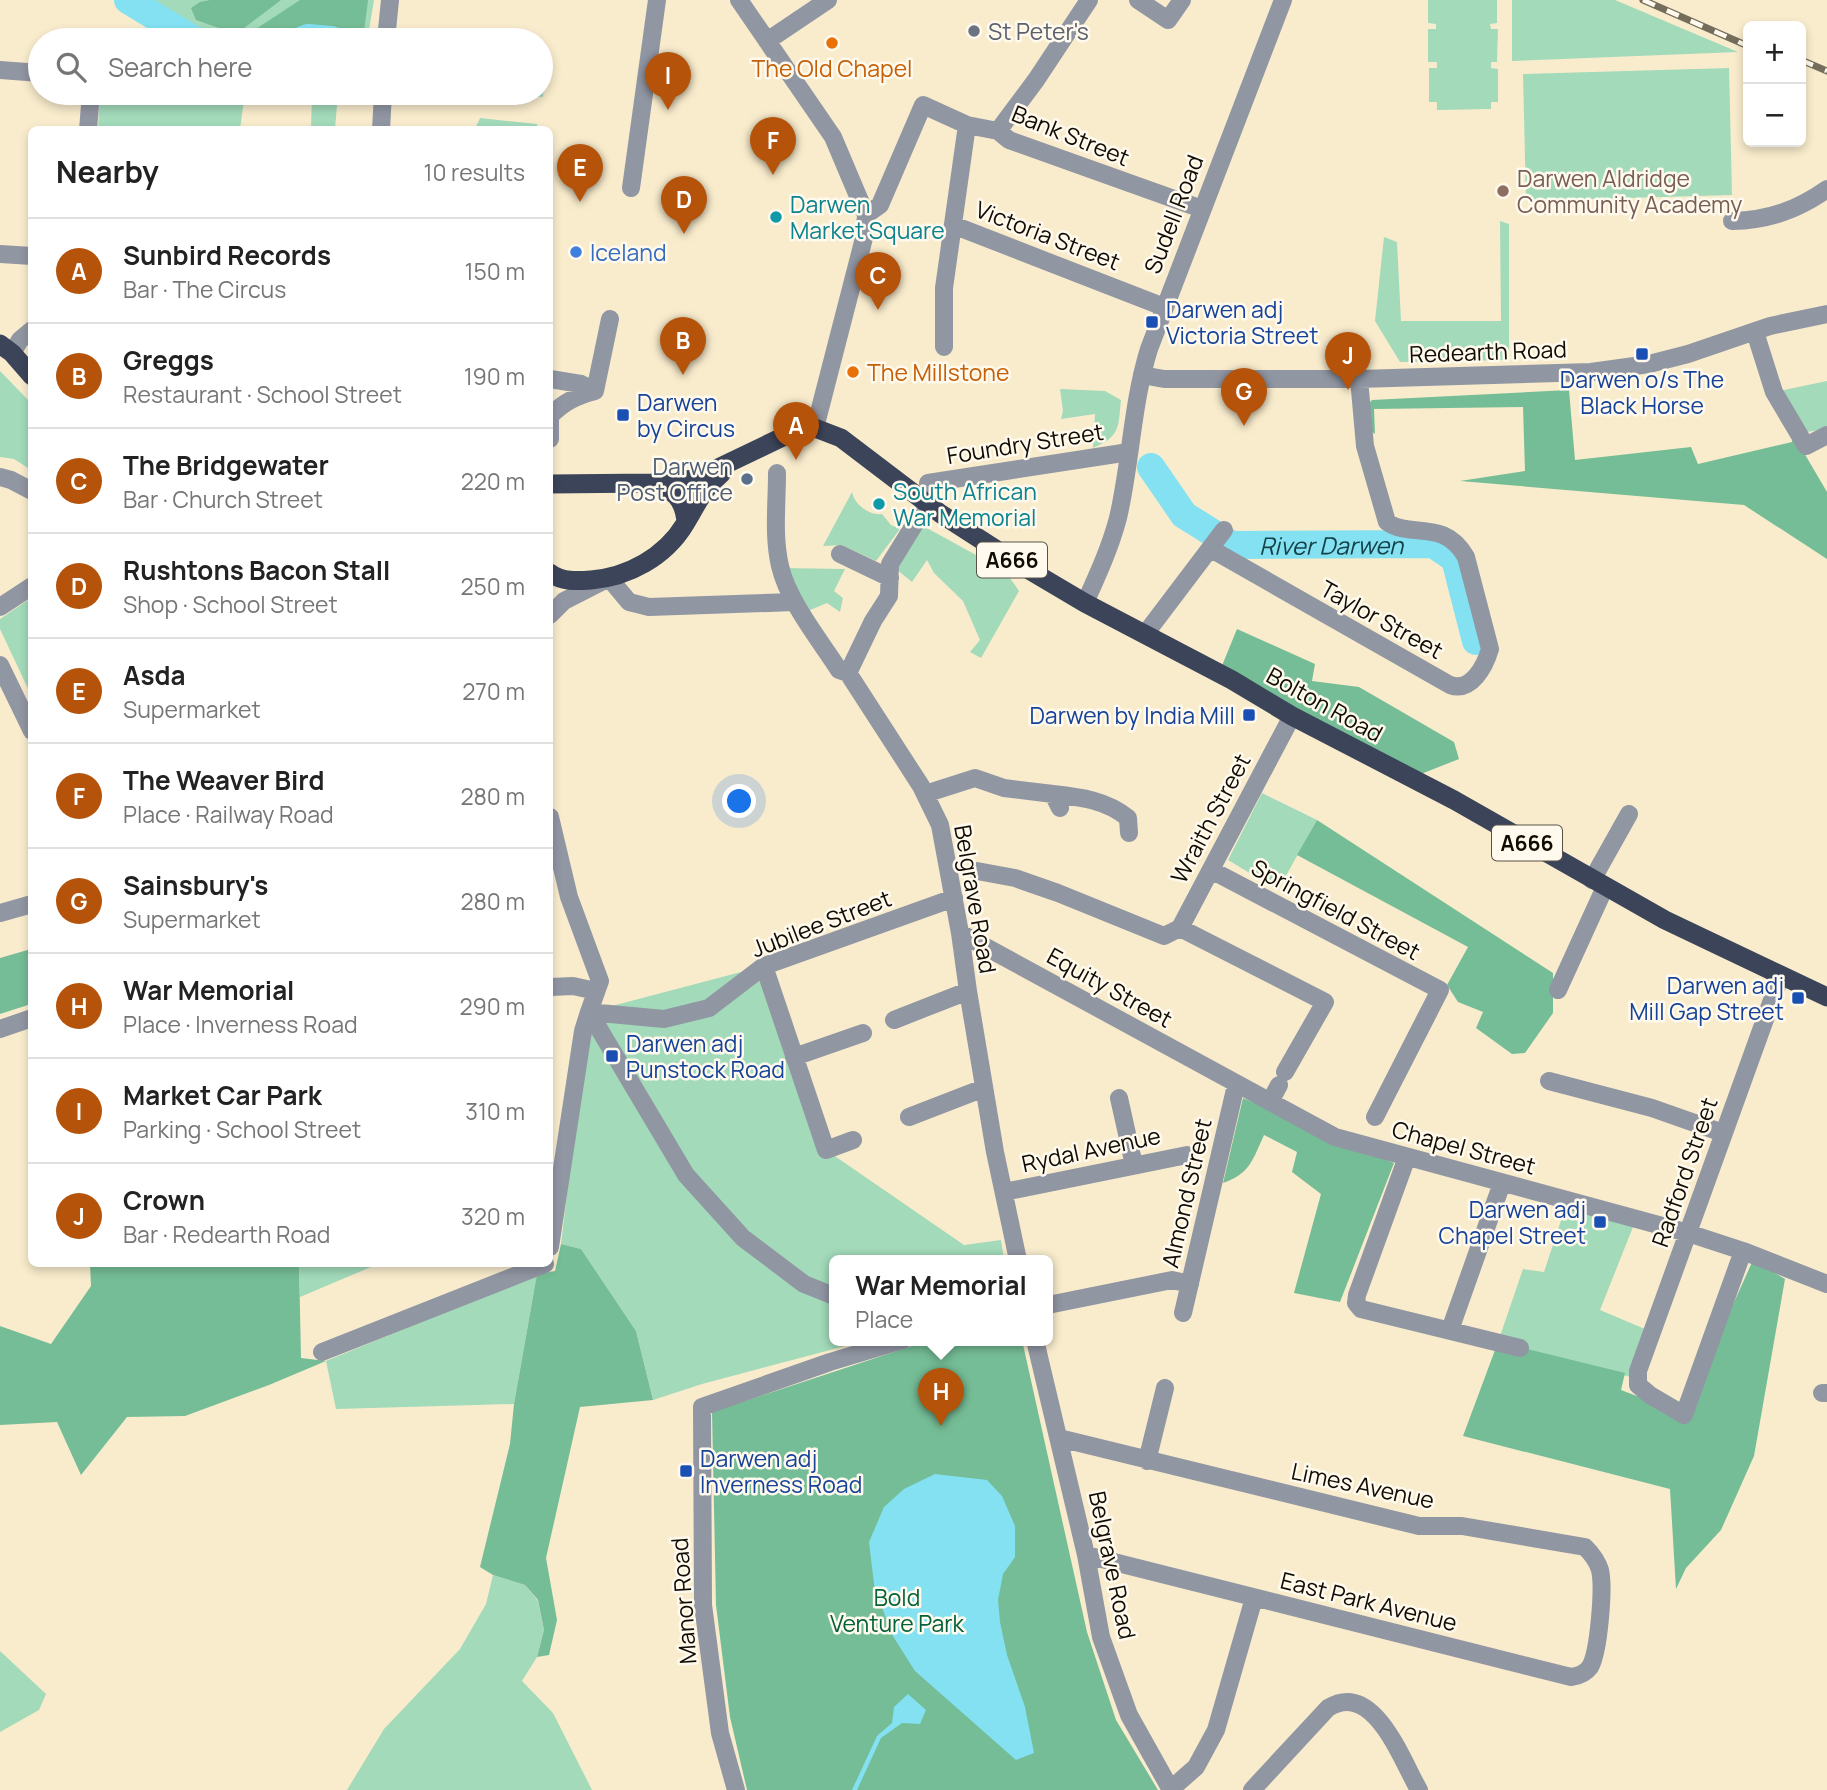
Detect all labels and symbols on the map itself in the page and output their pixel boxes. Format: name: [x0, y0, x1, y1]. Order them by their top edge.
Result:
place label: St Peter's: [988, 15, 1089, 47]
marker: St Peter's: [966, 23, 982, 39]
marker: The Old Chapel: [824, 35, 840, 51]
pin: I: [645, 52, 691, 110]
place label: The Old Chapel: [752, 52, 913, 84]
street label: Bank Street: [1007, 97, 1135, 173]
pin: F: [750, 117, 796, 175]
pin: E: [557, 144, 603, 202]
street label: Sudell Road: [1136, 150, 1210, 278]
place label: Darwen Aldridge Community Academy: [1517, 162, 1742, 220]
pin: D: [661, 176, 707, 234]
marker: Darwen Aldridge Community Academy: [1495, 183, 1511, 199]
place label: Darwen Market Square: [790, 188, 945, 246]
street label: Victoria Street: [971, 193, 1125, 277]
marker: Darwen Market Square: [768, 209, 784, 225]
place label: Iceland: [590, 236, 667, 268]
marker: Iceland: [568, 244, 584, 260]
pin: C: [855, 252, 901, 310]
place label: Darwen adj Victoria Street: [1166, 293, 1318, 351]
marker: Darwen adj Victoria Street: [1144, 314, 1160, 330]
pin: B: [660, 317, 706, 375]
pin: J: [1325, 332, 1371, 390]
street label: Redearth Road: [1409, 332, 1567, 370]
marker: Darwen o/s The Black Horse: [1634, 346, 1650, 362]
place label: The Millstone: [867, 356, 1009, 388]
place label: Darwen o/s The Black Horse: [1560, 363, 1724, 421]
marker: The Millstone: [845, 364, 861, 380]
pin: G: [1221, 368, 1267, 426]
place label: Darwen by Circus: [637, 386, 735, 444]
pin: A: [773, 402, 819, 460]
marker: Darwen by Circus: [615, 407, 631, 423]
street label: Foundry Street: [944, 415, 1106, 471]
place label: Darwen Post Office: [616, 450, 733, 508]
marker: Darwen Post Office: [739, 471, 755, 487]
place label: South African War Memorial: [893, 475, 1037, 533]
marker: South African War Memorial: [871, 496, 887, 512]
water label: River Darwen: [1259, 528, 1404, 561]
road number: A666: [977, 542, 1047, 578]
street label: Taylor Street: [1315, 572, 1449, 666]
street label: Bolton Road: [1261, 659, 1389, 749]
place label: Darwen by India Mill: [1029, 699, 1235, 731]
marker: Darwen by India Mill: [1241, 707, 1257, 723]
street label: Wraith Street: [1162, 748, 1258, 888]
your location: [722, 784, 756, 818]
street label: Belgrave Road: [947, 822, 1005, 976]
road number: A666: [1492, 826, 1562, 860]
street label: Springfield Street: [1246, 851, 1426, 967]
street label: Jubilee Street: [746, 882, 896, 964]
street label: Equity Street: [1041, 939, 1179, 1035]
place label: Darwen adj Mill Gap Street: [1629, 969, 1784, 1027]
marker: Darwen adj Mill Gap Street: [1790, 990, 1806, 1006]
place label: Darwen adj Punstock Road: [626, 1027, 785, 1085]
marker: Darwen adj Punstock Road: [604, 1048, 620, 1064]
street label: Radford Street: [1643, 1093, 1725, 1251]
street label: Chapel Street: [1389, 1112, 1539, 1182]
street label: Almond Street: [1153, 1115, 1219, 1271]
street label: Rydal Avenue: [1019, 1119, 1163, 1179]
place label: Darwen adj Chapel Street: [1439, 1193, 1586, 1251]
marker: Darwen adj Chapel Street: [1592, 1214, 1608, 1230]
pin: H: [918, 1368, 964, 1426]
place label: Darwen adj Inverness Road: [700, 1442, 862, 1500]
street label: Limes Avenue: [1289, 1454, 1437, 1516]
marker: Darwen adj Inverness Road: [678, 1463, 694, 1479]
street label: Belgrave Road: [1082, 1488, 1144, 1642]
street label: Manor Road: [663, 1537, 703, 1665]
street label: East Park Avenue: [1277, 1564, 1461, 1638]
park label: Bold Venture Park: [830, 1581, 965, 1639]

